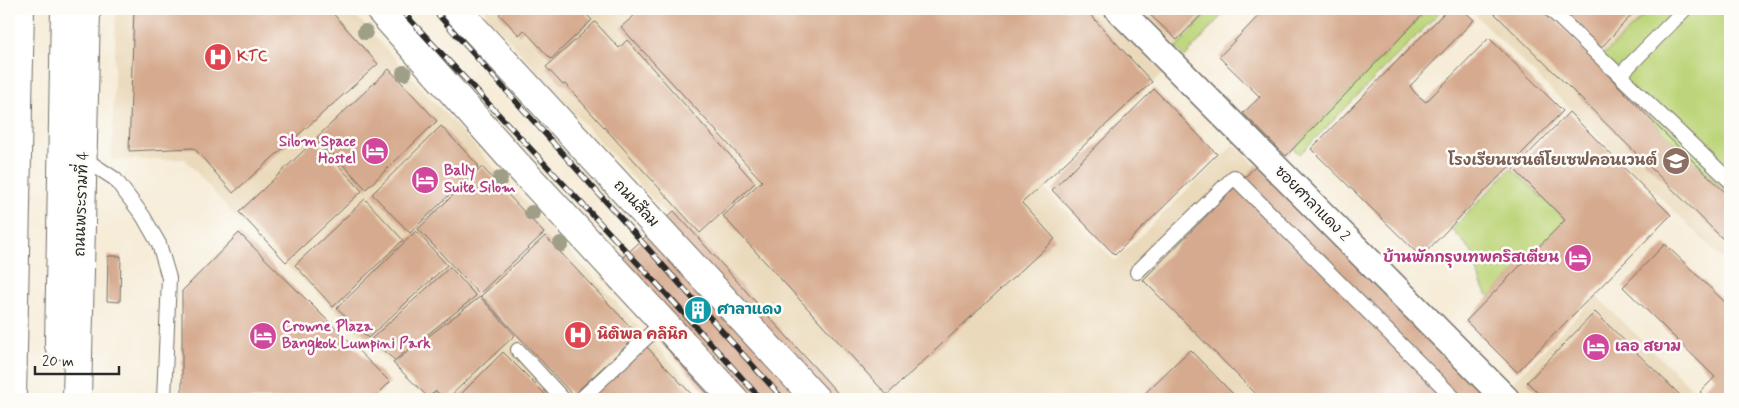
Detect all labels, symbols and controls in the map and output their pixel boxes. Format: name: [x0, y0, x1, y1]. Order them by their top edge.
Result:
hospital icon: KTC: [203, 42, 233, 72]
place label: KTC: [237, 47, 268, 67]
place label: Silom Space Hostel: [279, 132, 356, 169]
hotel icon: Silom Space Hostel: [360, 136, 390, 166]
school or university icon: โรงเรียนเซนต์โยเซฟคอนเวนต์: [1661, 146, 1691, 176]
place label: โรงเรียนเซนต์โยเซฟคอนเวนต์: [1447, 150, 1657, 171]
street label: ถนนพระรามที่ 4: [65, 151, 94, 257]
place label: Bally Suite Silom: [444, 161, 516, 198]
street label: ซอยศาลาแดง 2: [1270, 162, 1354, 246]
hotel icon: Bally Suite Silom: [410, 165, 440, 195]
street label: ถนนสีลม: [609, 176, 663, 232]
hotel icon: บ้านพักกรุงเทพคริสเตียน: [1563, 243, 1593, 273]
place label: บ้านพักกรุงเทพคริสเตียน: [1383, 247, 1559, 268]
building icon: ศาลาแดง: [683, 295, 713, 325]
place label: ศาลาแดง: [717, 300, 782, 320]
place label: Crowne Plaza Bangkok Lumpini Park: [282, 317, 431, 356]
hospital icon: นิติพล คลินิก: [563, 320, 593, 350]
hotel icon: Crowne Plaza Bangkok Lumpini Park: [248, 321, 278, 351]
place label: นิติพล คลินิก: [597, 325, 688, 345]
hotel icon: เลอ สยาม: [1581, 332, 1611, 362]
place label: เลอ สยาม: [1615, 337, 1681, 357]
scale bar: [35, 343, 119, 375]
text: 20 m: [42, 352, 74, 372]

